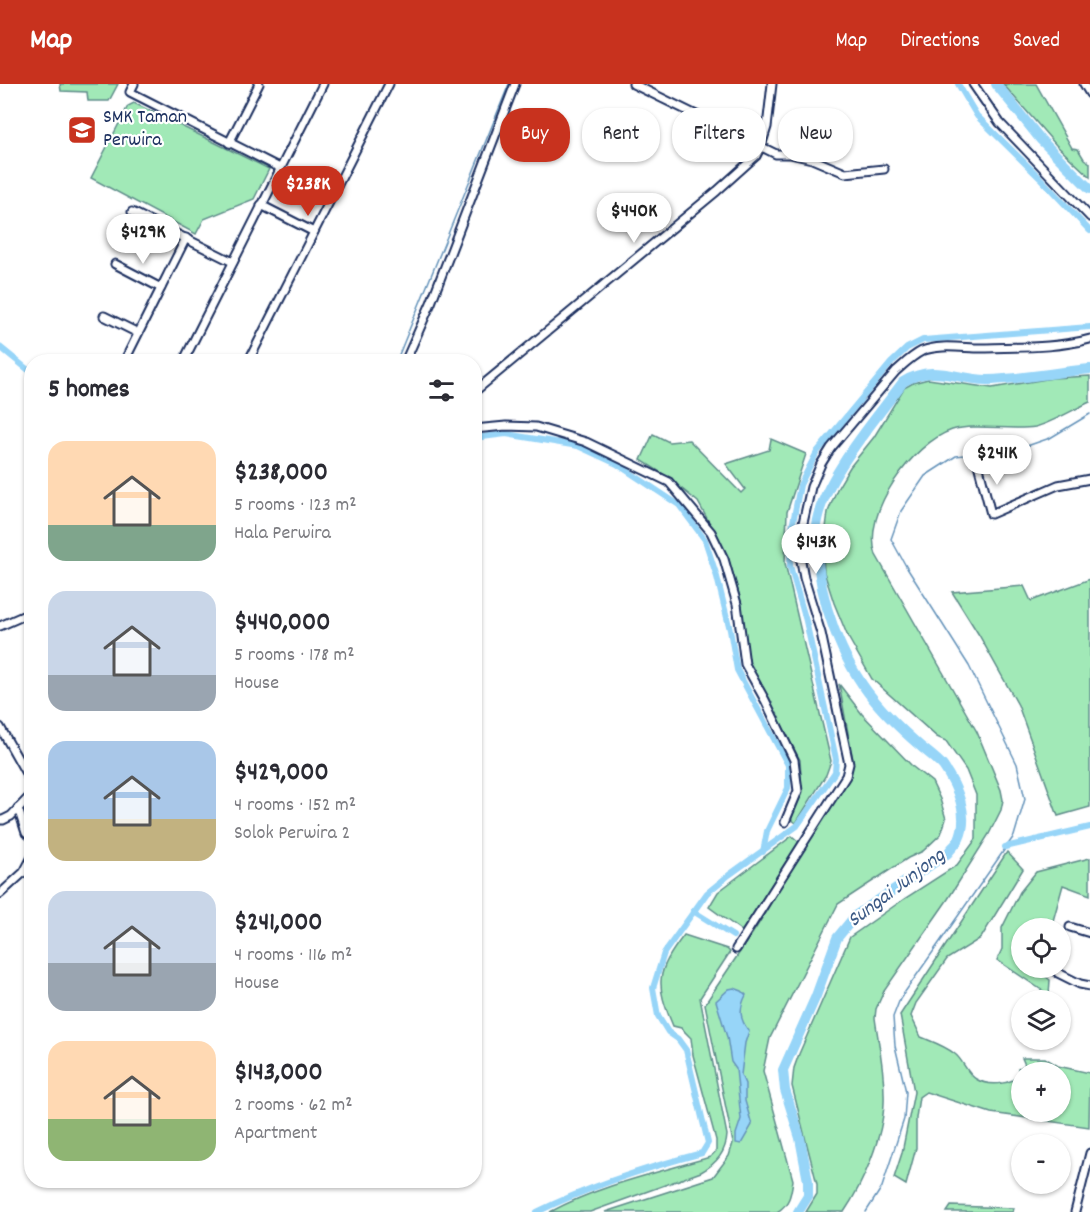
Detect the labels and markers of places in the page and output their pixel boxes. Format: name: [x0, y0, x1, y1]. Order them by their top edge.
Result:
place label: SMK Taman Perwira: [103, 104, 187, 155]
school or university icon: SMK Taman Perwira: [66, 114, 98, 146]
pin: $238K: [266, 166, 350, 217]
pin: $440K: [592, 193, 676, 244]
pin: $429K: [101, 214, 185, 265]
pin: $241K: [955, 435, 1039, 486]
pin: $143K: [774, 524, 858, 575]

